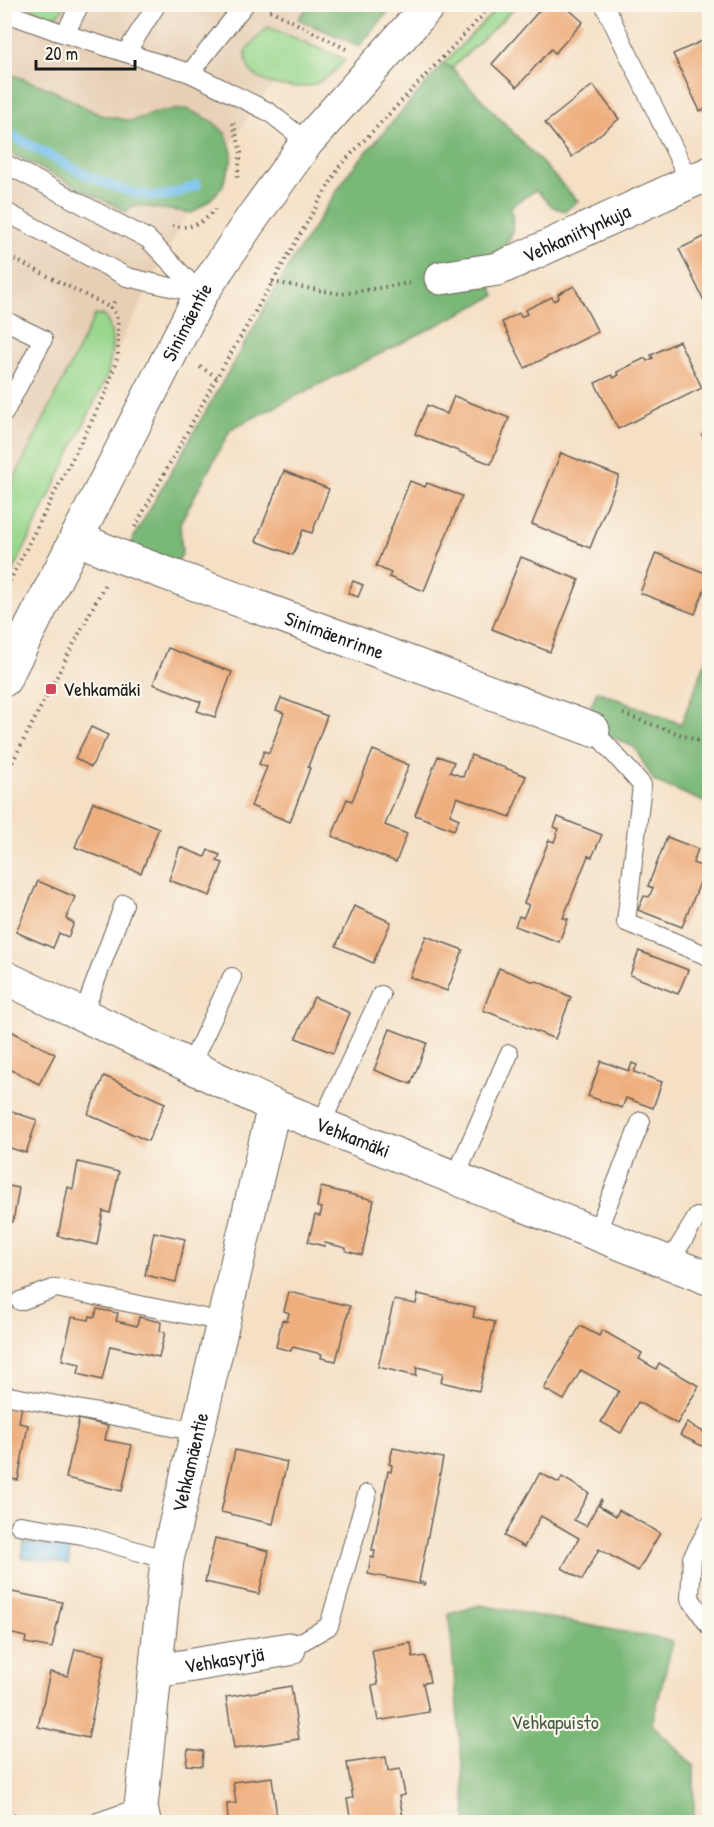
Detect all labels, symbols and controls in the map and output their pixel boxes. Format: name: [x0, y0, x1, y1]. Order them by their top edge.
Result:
scale bar: [36, 33, 135, 71]
text: 20 m: [45, 41, 78, 66]
street label: Vehkaniitynkuja: [518, 197, 635, 269]
street label: Sinimäentie: [155, 277, 218, 366]
street label: Sinimäenrinne: [281, 604, 388, 665]
place label: Vehkamäki: [63, 675, 141, 702]
marker: Vehkamäki: [44, 682, 58, 696]
street label: Vehkamäki: [312, 1110, 394, 1164]
street label: Vehkamäentie: [165, 1410, 214, 1515]
street label: Vehkasyrjä: [182, 1639, 266, 1679]
park label: Vehkapuisto: [511, 1708, 599, 1735]

